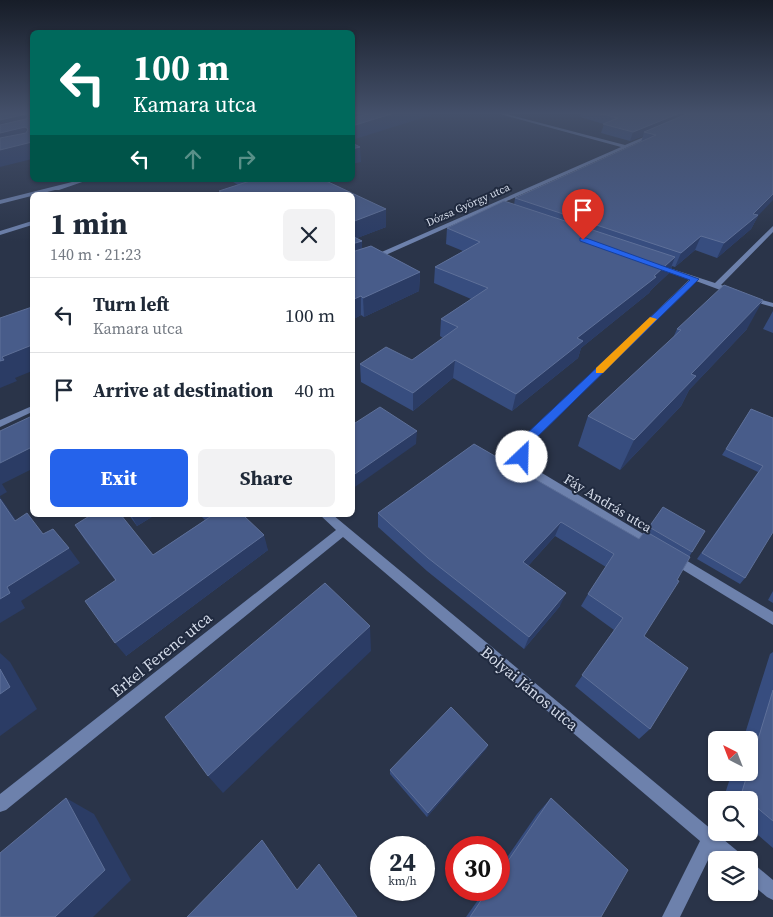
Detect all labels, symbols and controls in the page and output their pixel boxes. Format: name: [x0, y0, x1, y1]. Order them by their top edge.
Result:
text: 100 m: [133, 44, 229, 92]
icon: left: [50, 50, 115, 115]
text: Kamara utca: [133, 89, 257, 119]
icon: left: [126, 145, 154, 173]
icon: ahead: [179, 145, 207, 173]
icon: right: [232, 145, 260, 173]
street label: Dózsa György utca: [424, 180, 513, 230]
pin: [562, 189, 604, 240]
icon: arrive: [569, 196, 597, 224]
text: 1 min: [50, 203, 128, 244]
button: close: [283, 209, 335, 261]
text: 140 m · 21:23: [50, 243, 141, 265]
text: Turn left: [93, 291, 169, 317]
icon: left: [50, 301, 78, 329]
text: 100 m: [285, 302, 335, 328]
text: Kamara utca: [93, 317, 183, 339]
icon: arrive: [50, 376, 78, 404]
text: Arrive at destination: [93, 377, 273, 403]
text: 40 m: [294, 377, 335, 403]
position arrow: [495, 430, 547, 482]
button: Exit: [50, 449, 188, 507]
button: Share: [198, 449, 335, 507]
street label: Fáy András utca: [560, 469, 657, 538]
street label: Erkel Ferenc utca: [106, 606, 217, 702]
street label: Bolyai János utca: [477, 641, 584, 736]
north arrow: [708, 731, 758, 781]
map controls: [708, 731, 758, 901]
button: search: [708, 791, 758, 841]
speed limit sign: 30: [445, 836, 510, 901]
text: 24: [389, 845, 416, 879]
button: layers: [708, 851, 758, 901]
text: km/h: [388, 873, 417, 889]

